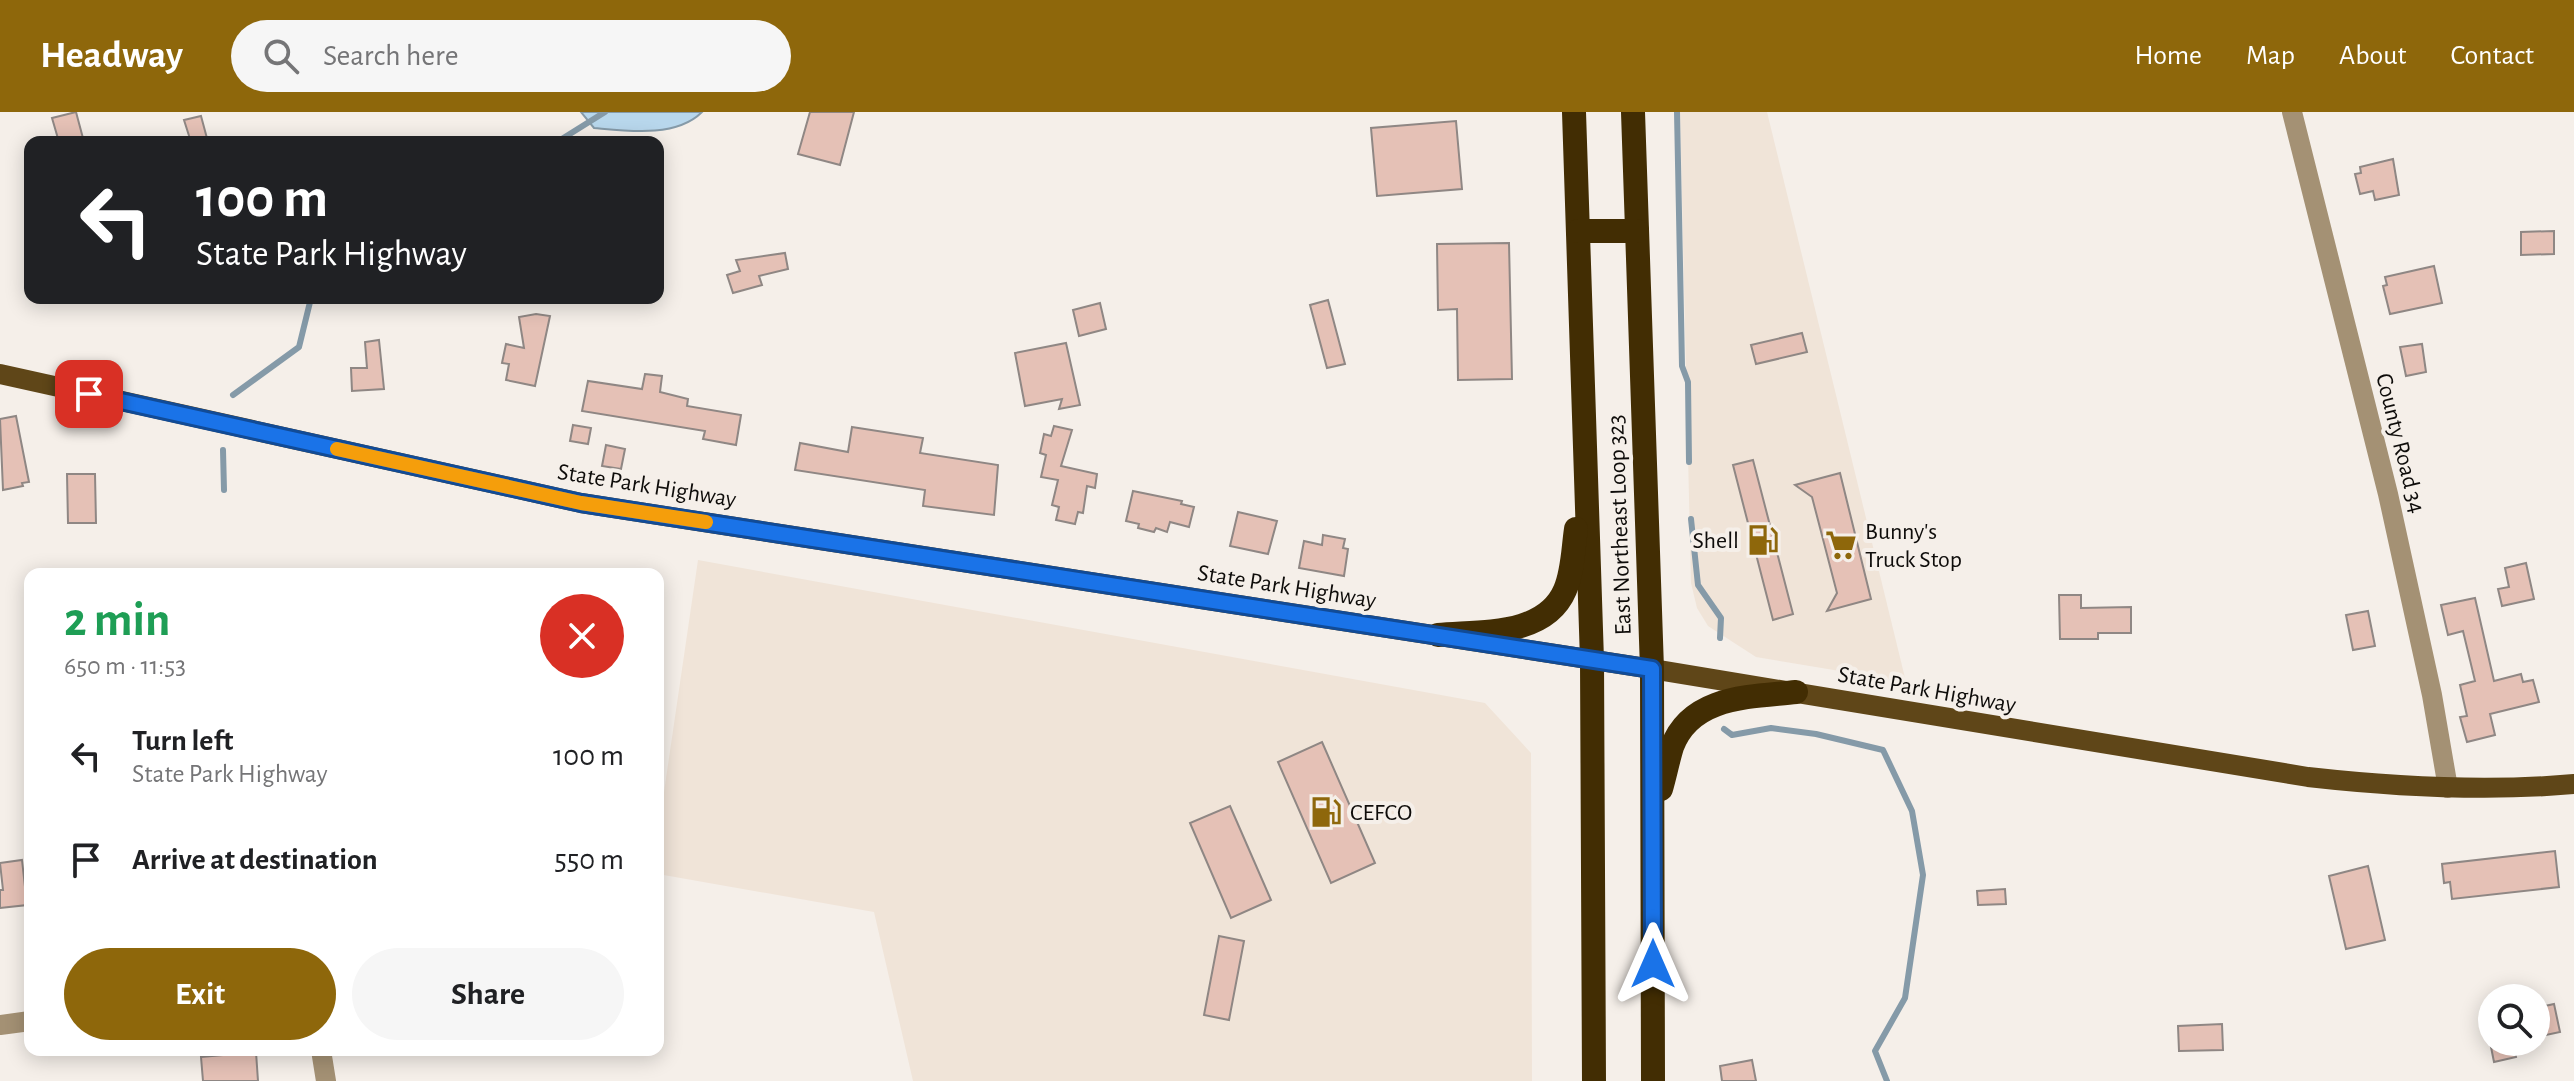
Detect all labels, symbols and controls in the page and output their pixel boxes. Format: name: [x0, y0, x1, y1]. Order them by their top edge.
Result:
search box: [231, 20, 791, 92]
icon: search: [259, 34, 303, 78]
text: Headway: [40, 37, 183, 75]
text: Search here: [323, 41, 459, 71]
text: Home: [2135, 42, 2202, 70]
text: Map: [2246, 42, 2295, 70]
text: About: [2339, 42, 2407, 70]
text: Contact: [2451, 42, 2534, 70]
icon: left: [64, 168, 168, 272]
text: 100 m: [196, 171, 328, 227]
text: State Park Highway: [196, 236, 467, 272]
pin: [55, 360, 123, 428]
street label: County Road 34: [2371, 371, 2429, 516]
icon: arrive: [67, 372, 111, 416]
street label: East Northeast Loop 323: [1604, 414, 1636, 636]
street label: State Park Highway: [556, 460, 738, 512]
place label: Bunny's Truck Stop: [1865, 520, 1962, 572]
fuel station icon: Shell: [1746, 523, 1780, 557]
supermarket icon: Bunny's Truck Stop: [1824, 528, 1858, 562]
place label: Shell: [1693, 529, 1739, 553]
street label: State Park Highway: [1196, 561, 1378, 613]
button: close: [540, 594, 624, 678]
text: 2 min: [64, 597, 171, 645]
text: 650 m · 11:53: [64, 653, 186, 679]
street label: State Park Highway: [1836, 662, 2018, 717]
text: Turn left: [132, 726, 233, 756]
icon: left: [64, 734, 108, 778]
text: 100 m: [553, 741, 624, 771]
text: State Park Highway: [132, 761, 328, 787]
fuel station icon: CEFCO: [1309, 795, 1343, 829]
place label: CEFCO: [1350, 801, 1412, 825]
icon: arrive: [64, 838, 108, 882]
text: Arrive at destination: [132, 845, 378, 875]
text: 550 m: [554, 845, 624, 875]
position arrow: [1611, 922, 1695, 1006]
button: Exit: [64, 948, 336, 1040]
button: Share: [352, 948, 624, 1040]
map controls: [2478, 984, 2550, 1056]
button: search: [2478, 984, 2550, 1056]

